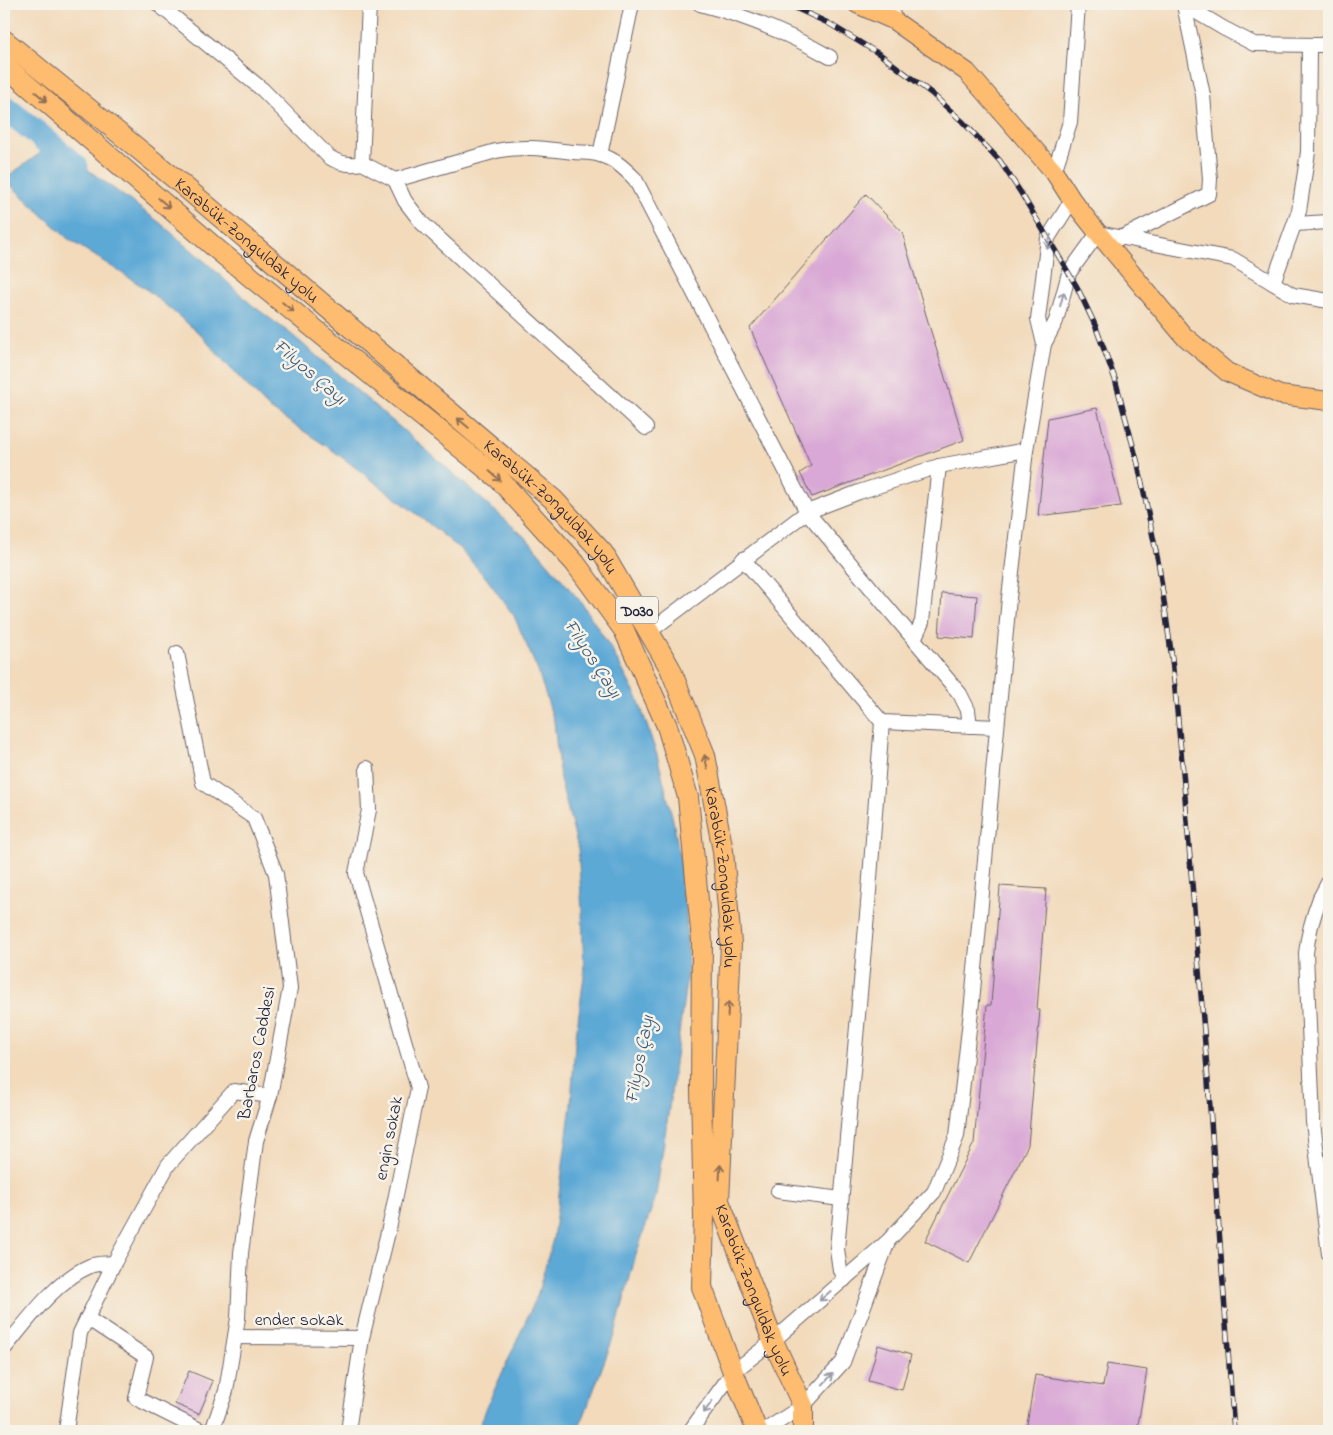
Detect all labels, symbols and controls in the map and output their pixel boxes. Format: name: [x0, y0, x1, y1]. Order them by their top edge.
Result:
one-way arrow: [34, 91, 47, 102]
street label: Karabük-Zonguldak yolu: [168, 172, 324, 311]
one-way arrow: [157, 197, 170, 208]
one-way arrow: [1044, 234, 1053, 250]
one-way arrow: [1057, 291, 1067, 307]
one-way arrow: [282, 301, 295, 312]
water label: Filyos Çayı: [267, 333, 352, 413]
one-way arrow: [456, 417, 469, 429]
street label: Karabük-Zonguldak yolu: [477, 434, 624, 580]
one-way arrow: [489, 471, 502, 482]
road number: D030: [616, 596, 658, 624]
water label: Filyos Çayı: [556, 615, 628, 705]
one-way arrow: [700, 754, 710, 770]
street label: Karabük-Zonguldak yolu: [696, 785, 742, 969]
street label: Barbaros Caddesi: [232, 984, 284, 1123]
one-way arrow: [723, 1002, 732, 1018]
water label: Filyos Çayı: [619, 1013, 662, 1106]
street label: engin sokak: [369, 1094, 412, 1183]
one-way arrow: [716, 1164, 725, 1180]
street label: Karabük-Zonguldak yolu: [706, 1201, 799, 1381]
one-way arrow: [819, 1290, 832, 1302]
street label: ender sokak: [255, 1308, 343, 1334]
one-way arrow: [822, 1372, 834, 1385]
one-way arrow: [703, 1400, 713, 1414]

